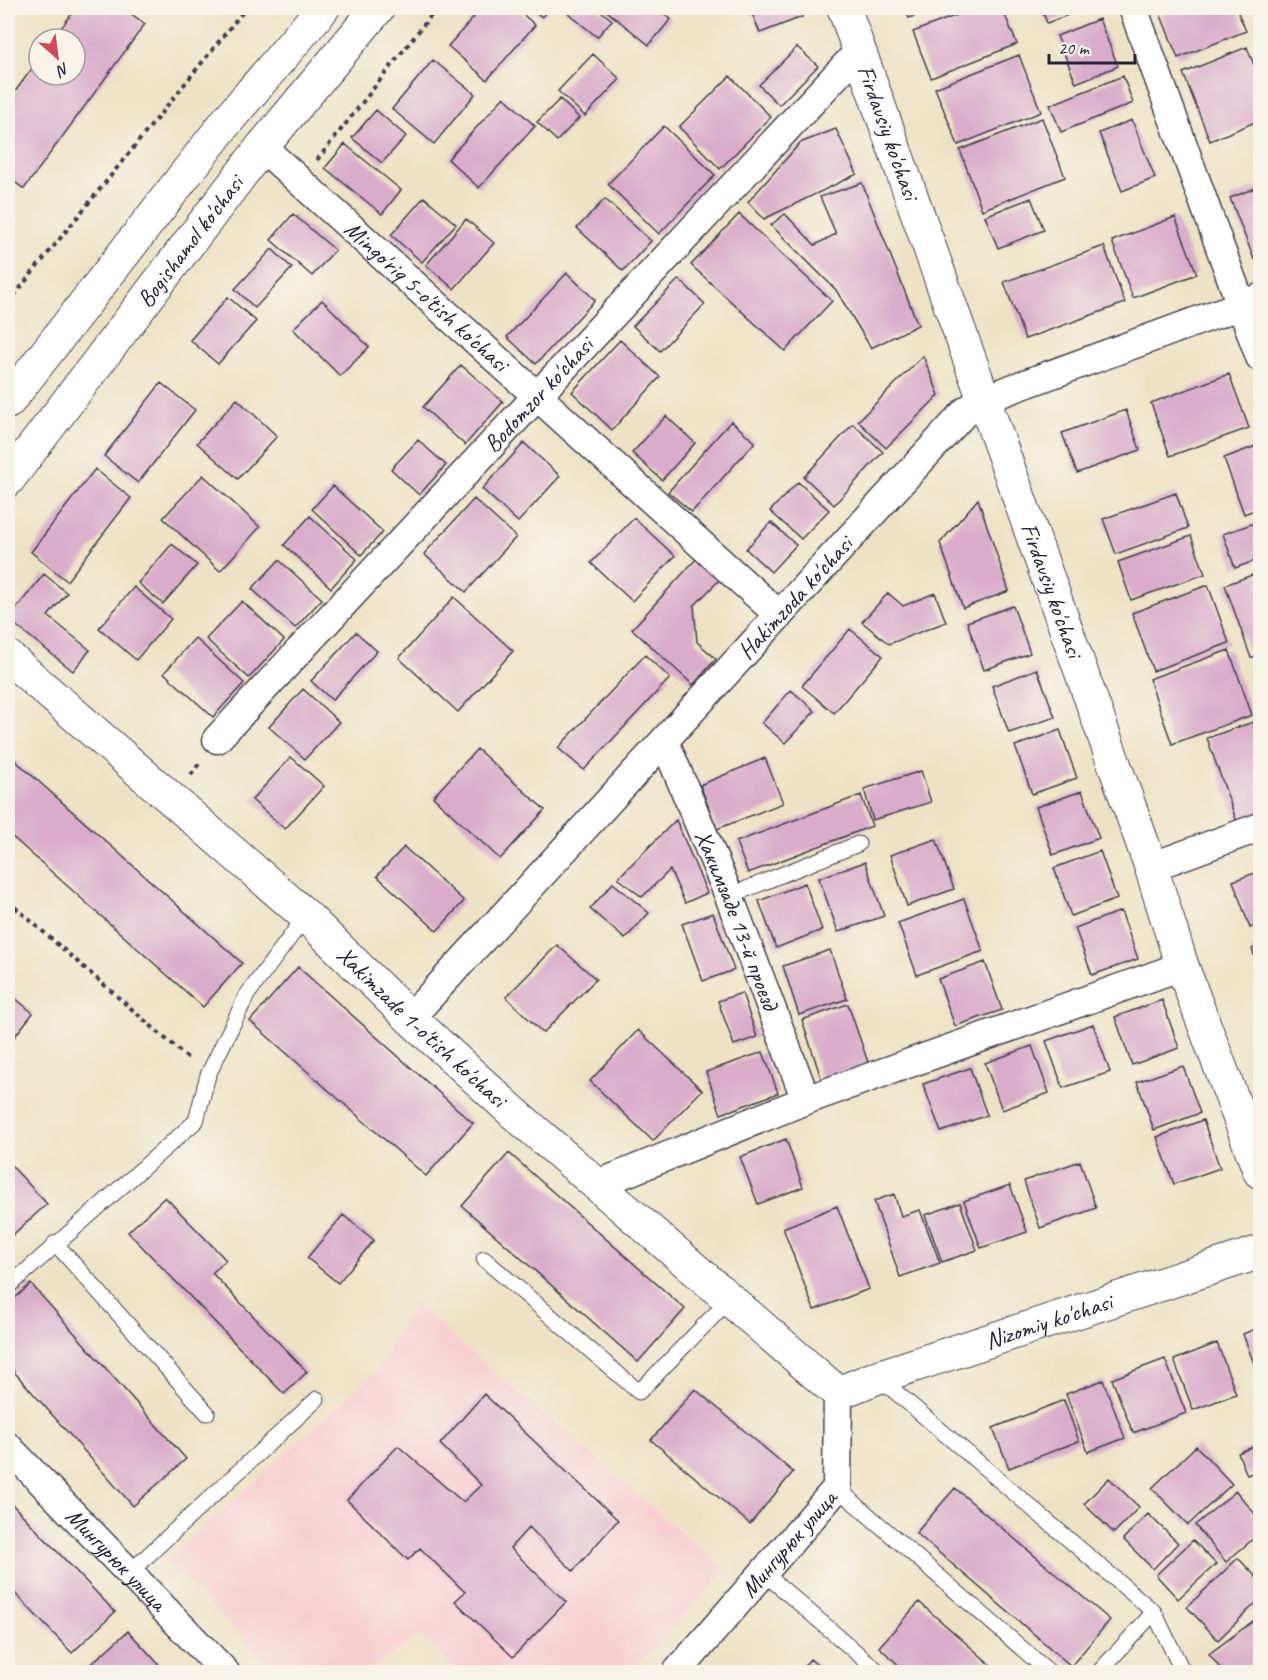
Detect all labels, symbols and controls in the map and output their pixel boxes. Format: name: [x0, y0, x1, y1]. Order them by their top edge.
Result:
north arrow: [27, 27, 87, 87]
scale bar: [1049, 27, 1134, 65]
text: 20 m: [1058, 37, 1091, 59]
text: N: [52, 58, 73, 82]
street label: Firdavsiy ko'chasi: [851, 61, 927, 206]
street label: Bogishamol ko'chasi: [130, 168, 251, 313]
street label: Mingo'riq 5-o'tish ko'chasi: [338, 214, 517, 380]
street label: Bodomzor ko'chasi: [477, 329, 601, 459]
street label: Firdavsiy ko'chasi: [1014, 519, 1091, 664]
street label: Hakimzoda ko'chasi: [731, 528, 861, 666]
street label: Хакимзаде 13-й проезд: [688, 826, 786, 1016]
street label: Xakimzade 1-o'tish ko'chasi: [331, 940, 514, 1115]
street label: Nizomiy ko'chasi: [981, 1286, 1118, 1356]
street label: Мингурюк улица: [734, 1482, 845, 1603]
street label: Мингурюк улица: [60, 1501, 175, 1619]

